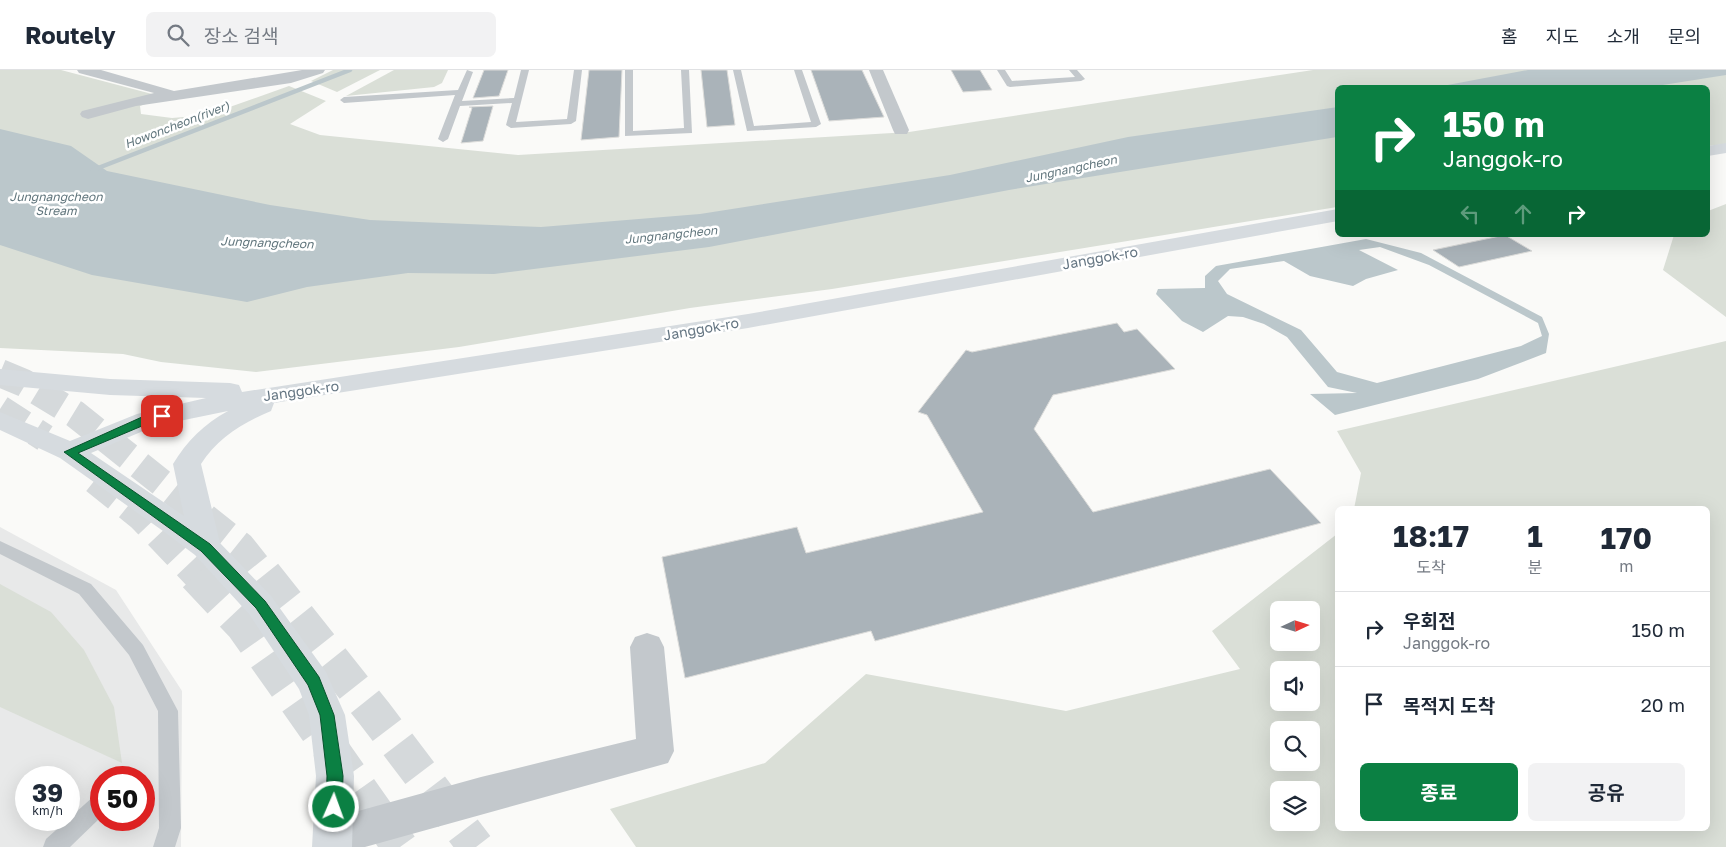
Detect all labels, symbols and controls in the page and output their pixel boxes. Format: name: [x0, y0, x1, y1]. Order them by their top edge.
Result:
search box: [146, 12, 496, 57]
text: Routely: [25, 20, 116, 49]
icon: search: [164, 21, 192, 49]
text: 장소 검색: [204, 24, 278, 47]
text: 홈: [1501, 25, 1518, 47]
text: 지도: [1546, 25, 1579, 47]
text: 소개: [1607, 25, 1640, 47]
text: 문의: [1668, 25, 1701, 47]
water label: Howoncheon(river): [122, 97, 232, 151]
text: 150 m: [1443, 103, 1545, 145]
icon: right: [1360, 105, 1425, 170]
text: Janggok-ro: [1443, 145, 1563, 172]
water label: Jungnangcheon: [1024, 151, 1119, 186]
water label: Jungnangcheon Stream: [9, 189, 103, 218]
icon: left: [1456, 200, 1484, 228]
icon: ahead: [1509, 200, 1537, 228]
icon: right: [1562, 200, 1590, 228]
water label: Jungnangcheon: [624, 222, 719, 247]
water label: Jungnangcheon: [220, 233, 314, 252]
street label: Janggok-ro: [1061, 243, 1139, 273]
street label: Janggok-ro: [662, 314, 740, 344]
street label: Janggok-ro: [262, 377, 340, 404]
pin: [141, 395, 183, 437]
icon: arrive: [148, 402, 176, 430]
text: 18:17: [1393, 518, 1469, 554]
text: 1: [1527, 518, 1543, 554]
text: 170: [1601, 520, 1652, 556]
text: m: [1619, 556, 1633, 576]
text: 도착: [1416, 557, 1446, 577]
text: 분: [1527, 557, 1542, 577]
north arrow: [1270, 601, 1320, 651]
map controls: [1270, 601, 1320, 831]
text: 우회전: [1403, 609, 1455, 632]
icon: right: [1360, 615, 1388, 643]
text: 150 m: [1631, 618, 1685, 641]
text: Janggok-ro: [1403, 633, 1490, 653]
button: sound: [1270, 661, 1320, 711]
icon: arrive: [1360, 690, 1388, 718]
text: 20 m: [1641, 693, 1685, 716]
text: 목적지 도착: [1403, 694, 1495, 717]
button: search: [1270, 721, 1320, 771]
button: 종료: [1360, 763, 1518, 821]
button: 공유: [1528, 763, 1685, 821]
speed limit sign: 50: [90, 766, 155, 831]
text: 39: [32, 777, 63, 808]
position arrow: [307, 780, 359, 832]
button: layers: [1270, 781, 1320, 831]
text: km/h: [32, 803, 63, 818]

